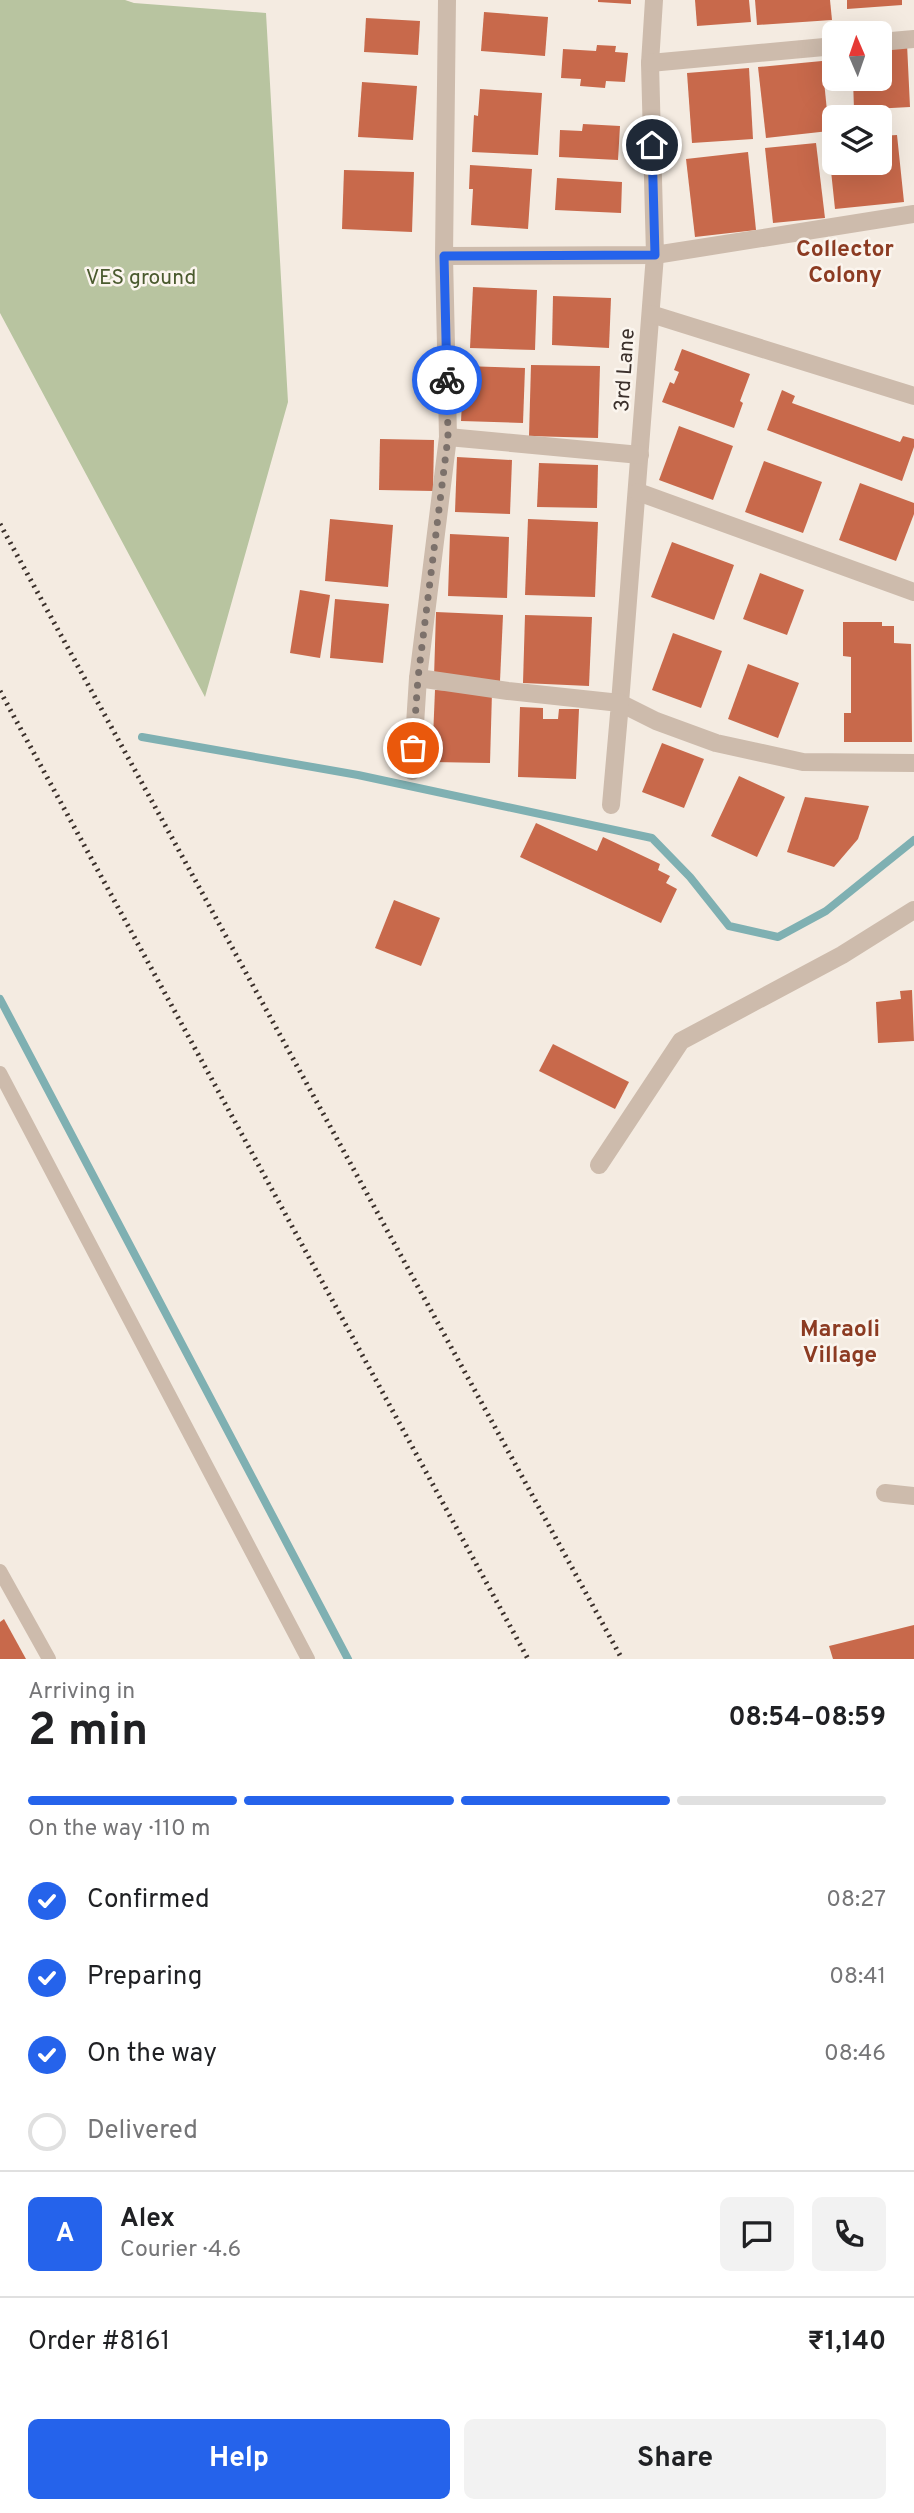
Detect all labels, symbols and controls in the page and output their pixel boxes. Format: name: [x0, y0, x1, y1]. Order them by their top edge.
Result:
north arrow: [822, 21, 892, 91]
map controls: [822, 21, 892, 175]
button: layers: [822, 105, 892, 175]
pin: [622, 115, 682, 175]
icon: home: [633, 126, 671, 164]
district label: Collector Colony: [796, 236, 894, 291]
park label: VES ground: [86, 265, 196, 292]
street label: 3rd Lane: [609, 327, 642, 413]
courier: [412, 345, 482, 415]
icon: bike: [428, 361, 466, 399]
pin: [383, 718, 443, 778]
icon: bag: [394, 729, 432, 767]
district label: Maraoli Village: [800, 1316, 880, 1371]
text: Arriving in: [28, 1678, 135, 1707]
text: 08:54–08:59: [728, 1702, 886, 1735]
text: 2 min: [28, 1703, 148, 1762]
text: On the way · 110 m: [28, 1815, 211, 1844]
icon: check: [28, 1882, 66, 1920]
text: Confirmed: [87, 1884, 210, 1917]
text: 08:27: [826, 1886, 886, 1915]
icon: check: [28, 1959, 66, 1997]
text: Preparing: [87, 1961, 202, 1994]
text: 08:41: [829, 1963, 886, 1992]
icon: check: [28, 2036, 66, 2074]
text: On the way: [87, 2038, 217, 2071]
text: 08:46: [824, 2040, 886, 2069]
text: Delivered: [87, 2115, 198, 2148]
button: chat: [720, 2197, 794, 2271]
button: phone: [812, 2197, 886, 2271]
text: Alex: [120, 2203, 175, 2236]
text: A: [56, 2218, 74, 2251]
text: Courier · 4.6: [120, 2236, 241, 2265]
text: Order #8161: [28, 2326, 170, 2359]
text: ₹1,140: [808, 2326, 886, 2359]
button: Help: [28, 2419, 450, 2499]
button: Share: [464, 2419, 886, 2499]

